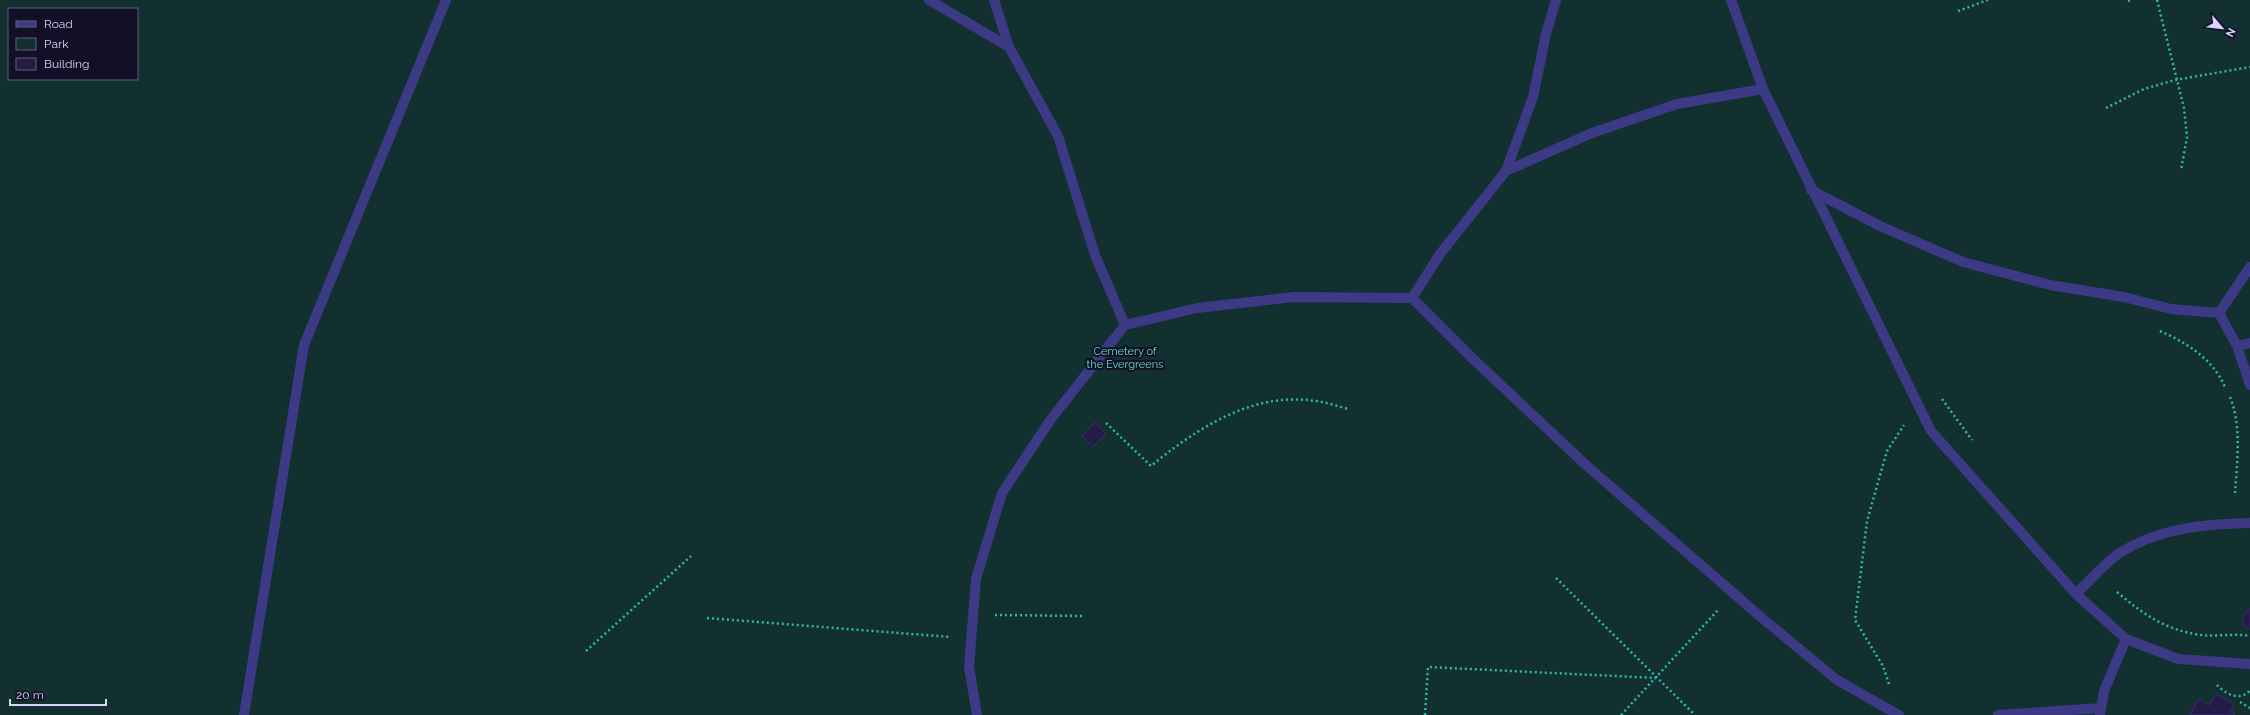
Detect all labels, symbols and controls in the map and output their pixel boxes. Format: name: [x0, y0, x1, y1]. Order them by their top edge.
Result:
legend: [8, 8, 138, 80]
north arrow: [2202, 8, 2242, 48]
text: Road: [44, 17, 73, 31]
text: N: [2223, 26, 2238, 39]
text: Park: [44, 37, 69, 51]
text: Building: [44, 57, 90, 71]
park label: Cemetery of the Evergreens: [1087, 345, 1163, 371]
scale bar: [10, 681, 106, 707]
text: 20 m: [16, 688, 44, 702]

